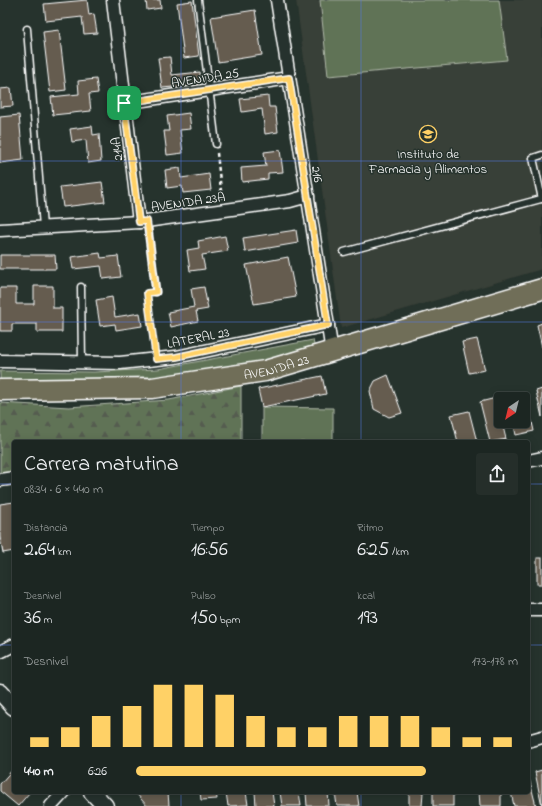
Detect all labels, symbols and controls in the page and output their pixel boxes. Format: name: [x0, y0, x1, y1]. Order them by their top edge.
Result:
street label: AVENIDA 25: [170, 64, 241, 93]
pin: [107, 86, 141, 120]
icon: arrive: [113, 92, 135, 114]
school or university icon: Instituto de Farmacia y Alimentos: [418, 124, 438, 144]
street label: 214A: [107, 136, 128, 162]
place label: Instituto de Farmacia y Alimentos: [368, 145, 487, 180]
street label: 216: [306, 165, 327, 184]
street label: AVENIDA 23A: [150, 188, 226, 217]
street label: LATERAL 23: [165, 323, 231, 354]
street label: AVENIDA 23: [242, 351, 311, 385]
north arrow: [494, 392, 530, 428]
map controls: [494, 392, 530, 428]
text: Carrera matutina: [24, 449, 179, 481]
button: share: [476, 453, 518, 495]
text: 08:34 · 6 × 440 m: [24, 480, 103, 499]
text: Distancia: [24, 520, 68, 536]
text: Tiempo: [191, 520, 224, 536]
text: Ritmo: [357, 520, 383, 536]
text: 2.64: [24, 536, 55, 565]
text: 16:56: [191, 536, 228, 565]
text: 6:25: [357, 536, 389, 565]
text: km: [55, 544, 71, 560]
text: /km: [389, 544, 409, 560]
text: Desnivel: [24, 588, 61, 604]
text: Pulso: [191, 588, 216, 604]
text: kcal: [357, 588, 375, 604]
text: 36: [24, 604, 41, 633]
text: 150: [191, 604, 217, 633]
text: 193: [357, 604, 378, 633]
text: m: [41, 612, 52, 628]
text: bpm: [217, 612, 240, 628]
text: Desnivel: [24, 652, 68, 671]
text: 173–178 m: [472, 652, 518, 671]
text: 440 m: [24, 762, 54, 781]
text: 6:26: [88, 762, 107, 781]

